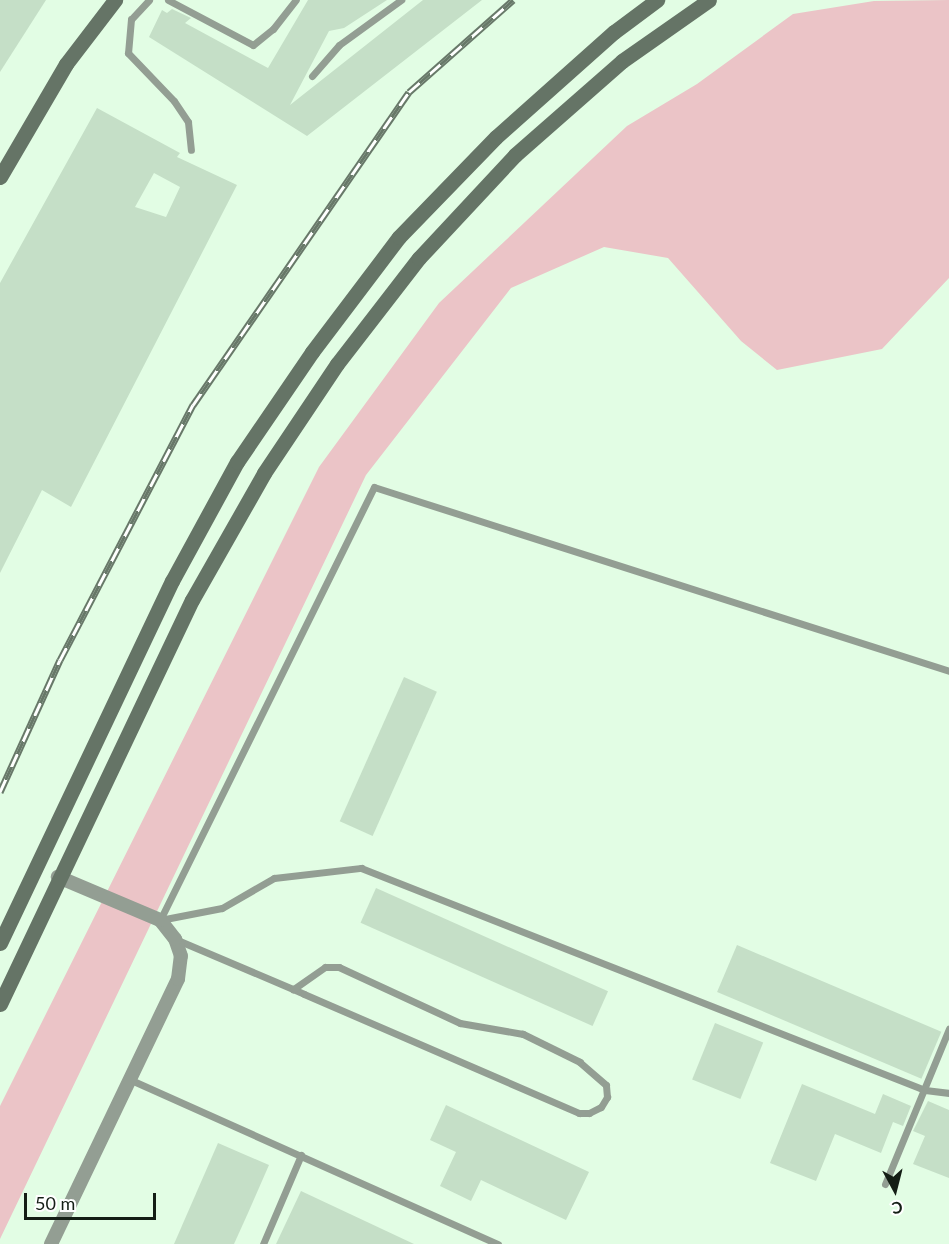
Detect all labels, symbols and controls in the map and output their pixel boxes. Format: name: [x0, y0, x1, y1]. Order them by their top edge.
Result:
north arrow: [865, 1160, 925, 1220]
scale bar: [27, 1181, 159, 1219]
text: 50 m: [35, 1192, 75, 1214]
text: С: [891, 1198, 904, 1218]

